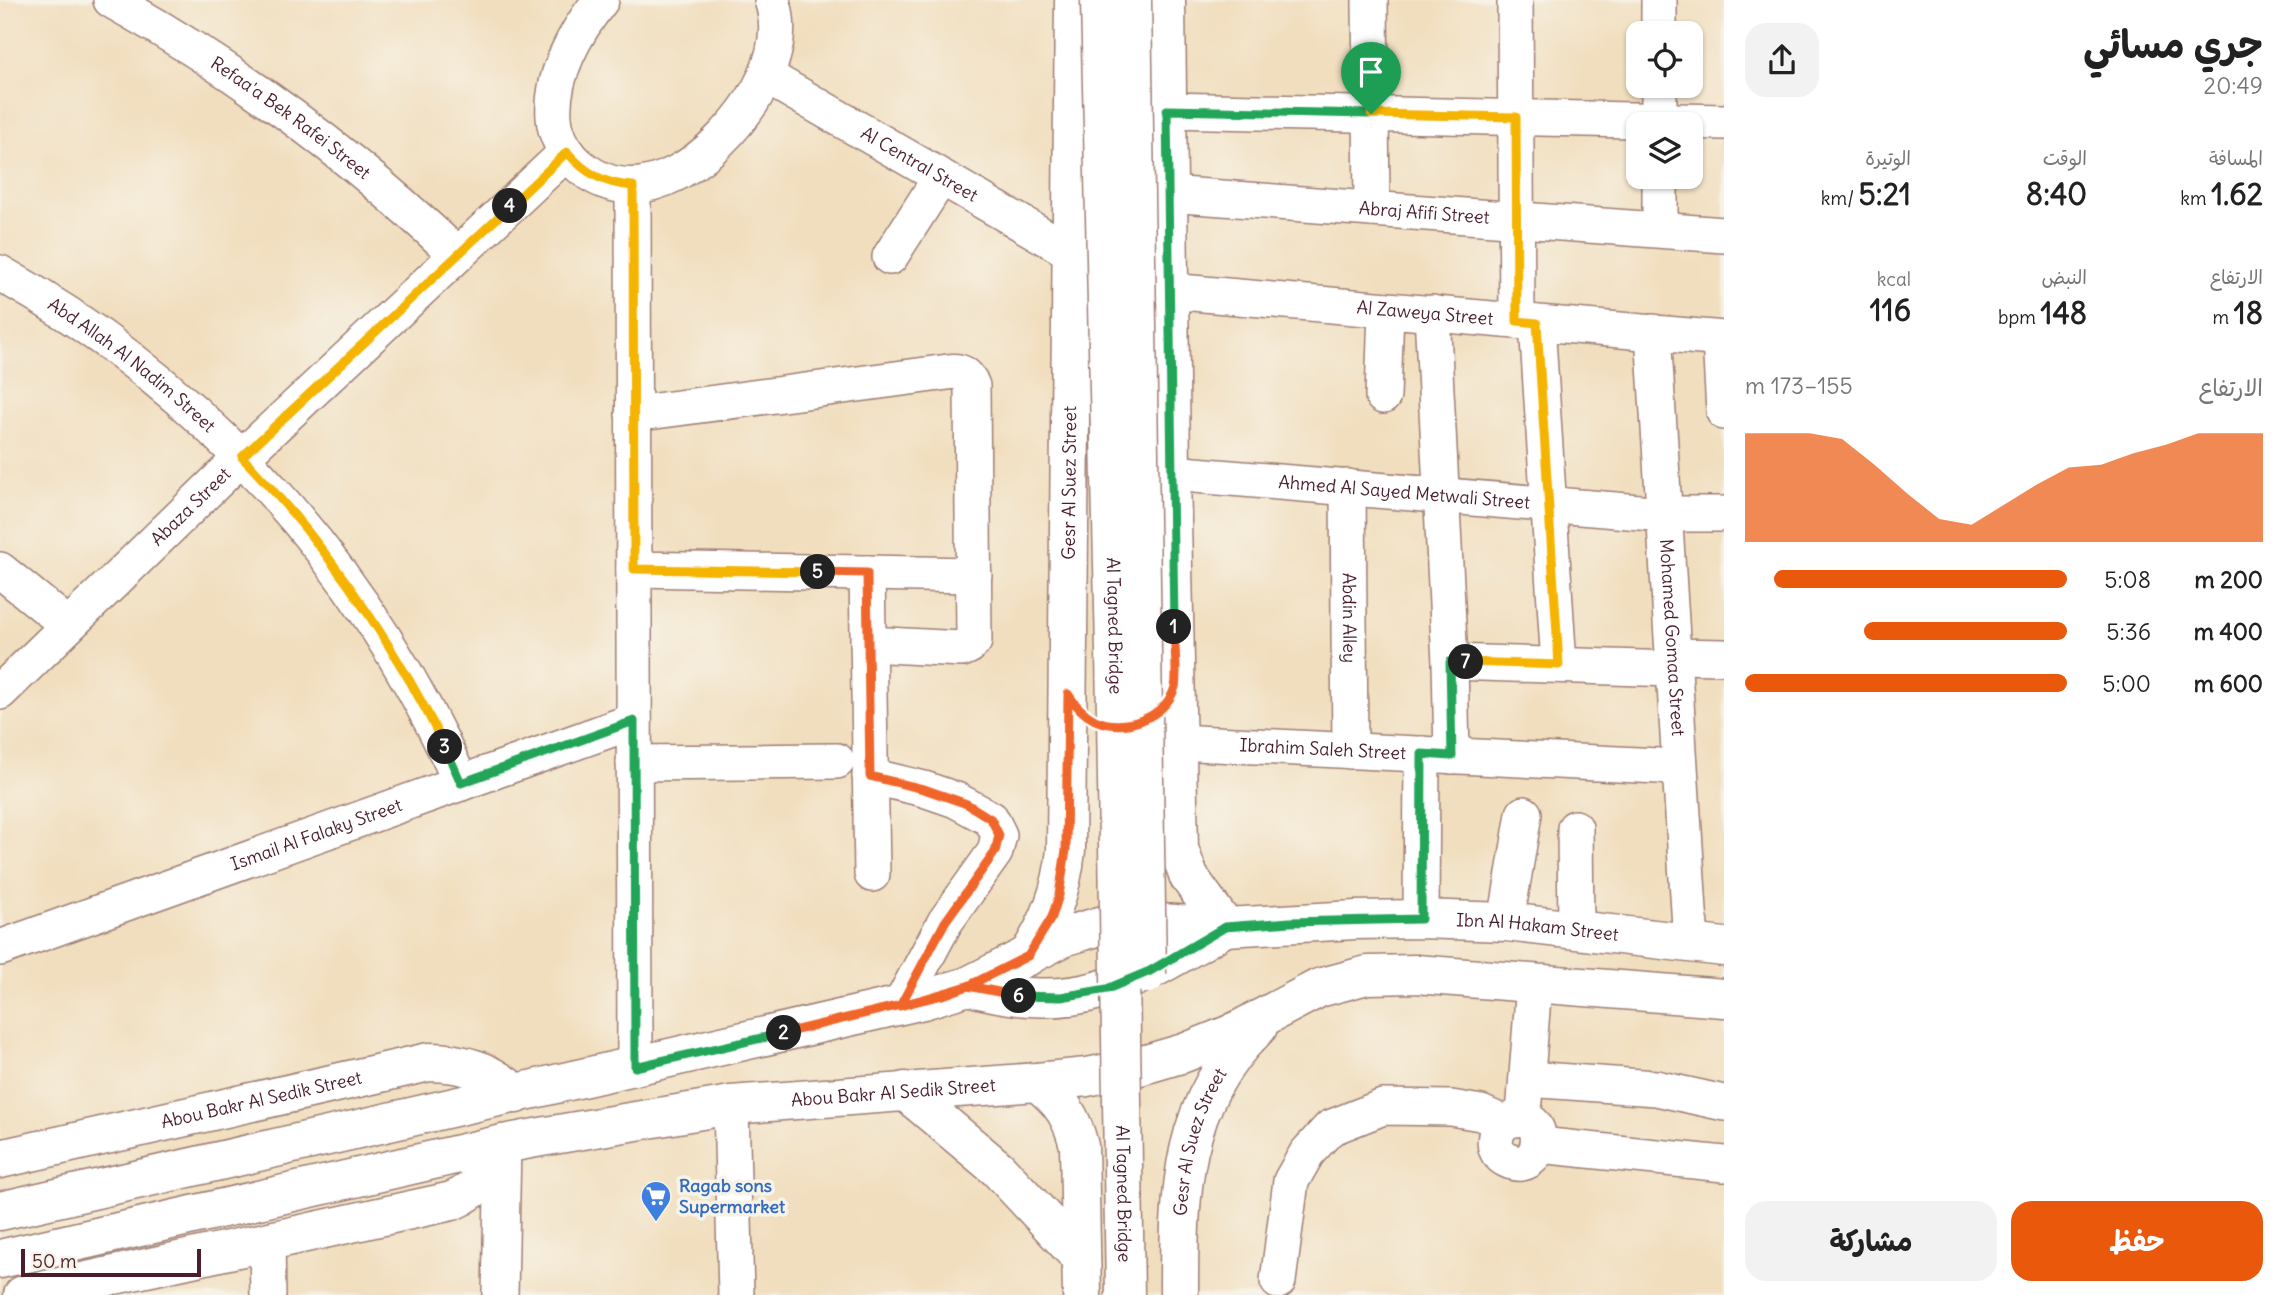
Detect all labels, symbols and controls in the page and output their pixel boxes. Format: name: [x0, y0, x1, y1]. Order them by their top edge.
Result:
map controls: [1626, 21, 1703, 189]
button: locate: [1626, 21, 1703, 98]
text: جري مسائي: [2083, 21, 2263, 68]
button: share: [1745, 23, 1819, 97]
pin: [1341, 42, 1401, 114]
street label: Refaa'a Bek Rafei Street: [206, 51, 375, 184]
icon: arrive: [1352, 53, 1390, 91]
text: 20:49: [2204, 71, 2263, 100]
button: layers: [1626, 112, 1703, 189]
street label: Al Central Street: [857, 121, 982, 207]
text: الوتيرة: [1865, 146, 1911, 170]
text: الوقت: [2043, 146, 2087, 170]
text: المسافة: [2209, 146, 2263, 170]
text: 5:21: [1859, 175, 1911, 213]
text: 8:40: [2026, 175, 2087, 213]
text: 1.62: [2211, 175, 2263, 213]
text: /km: [1821, 186, 1859, 210]
text: km: [2180, 186, 2211, 210]
pin: 4: [492, 188, 528, 224]
text: 4: [504, 193, 515, 217]
street label: Abraj Afifi Street: [1358, 196, 1490, 229]
text: النبض: [2042, 265, 2087, 289]
text: الارتفاع: [2210, 265, 2263, 289]
text: kcal: [1877, 267, 1911, 291]
text: 116: [1870, 291, 1911, 329]
street label: Abd Allah Al Nadim Street: [44, 292, 220, 437]
text: 148: [2040, 294, 2087, 332]
text: 18: [2234, 294, 2263, 332]
street label: Al Zaweya Street: [1356, 295, 1494, 330]
text: bpm: [1998, 305, 2040, 329]
text: m: [2213, 305, 2234, 329]
text: 155–173 m: [1745, 371, 1853, 400]
text: الارتفاع: [2199, 373, 2263, 402]
street label: Gesr Al Suez Street: [1057, 406, 1081, 560]
street label: Abaza Street: [146, 462, 235, 550]
street label: Ahmed Al Sayed Metwali Street: [1277, 470, 1531, 514]
street label: Mohamed Gomaa Street: [1655, 538, 1690, 737]
pin: 5: [800, 554, 836, 590]
street label: Al Tagned Bridge: [1102, 557, 1128, 694]
text: 5: [812, 559, 823, 583]
text: 5:08: [2104, 565, 2151, 594]
text: 200 m: [2194, 565, 2263, 594]
street label: Abdin Alley: [1338, 573, 1361, 663]
pin: 1: [1156, 610, 1192, 644]
text: 1: [1170, 614, 1177, 638]
text: 5:36: [2106, 617, 2151, 646]
text: 400 m: [2194, 617, 2263, 646]
pin: 7: [1448, 644, 1484, 680]
text: 7: [1461, 649, 1470, 673]
text: 5:00: [2102, 669, 2151, 698]
text: 600 m: [2194, 669, 2263, 698]
pin: 3: [428, 730, 462, 764]
street label: Ibrahim Saleh Street: [1239, 733, 1407, 764]
text: 3: [439, 734, 450, 758]
street label: Ismail Al Falaky Street: [227, 793, 405, 875]
street label: Ibn Al Hakam Street: [1456, 908, 1620, 946]
pin: 6: [1002, 978, 1036, 1014]
text: 6: [1013, 983, 1024, 1007]
pin: 2: [766, 1016, 802, 1050]
text: 2: [778, 1020, 789, 1044]
street label: Gesr Al Suez Street: [1168, 1063, 1231, 1216]
street label: Abou Bakr Al Sedik Street: [159, 1066, 364, 1133]
street label: Abou Bakr Al Sedik Street: [790, 1073, 996, 1111]
street label: Al Tagned Bridge: [1111, 1125, 1136, 1262]
place label: Ragab sons Supermarket: [679, 1174, 786, 1218]
supermarket icon: Ragab sons Supermarket: [639, 1179, 673, 1223]
button: مشاركة: [1745, 1201, 1997, 1281]
button: حفظ: [2011, 1201, 2263, 1281]
scale bar: [21, 1246, 201, 1278]
text: 50 m: [32, 1249, 77, 1273]

